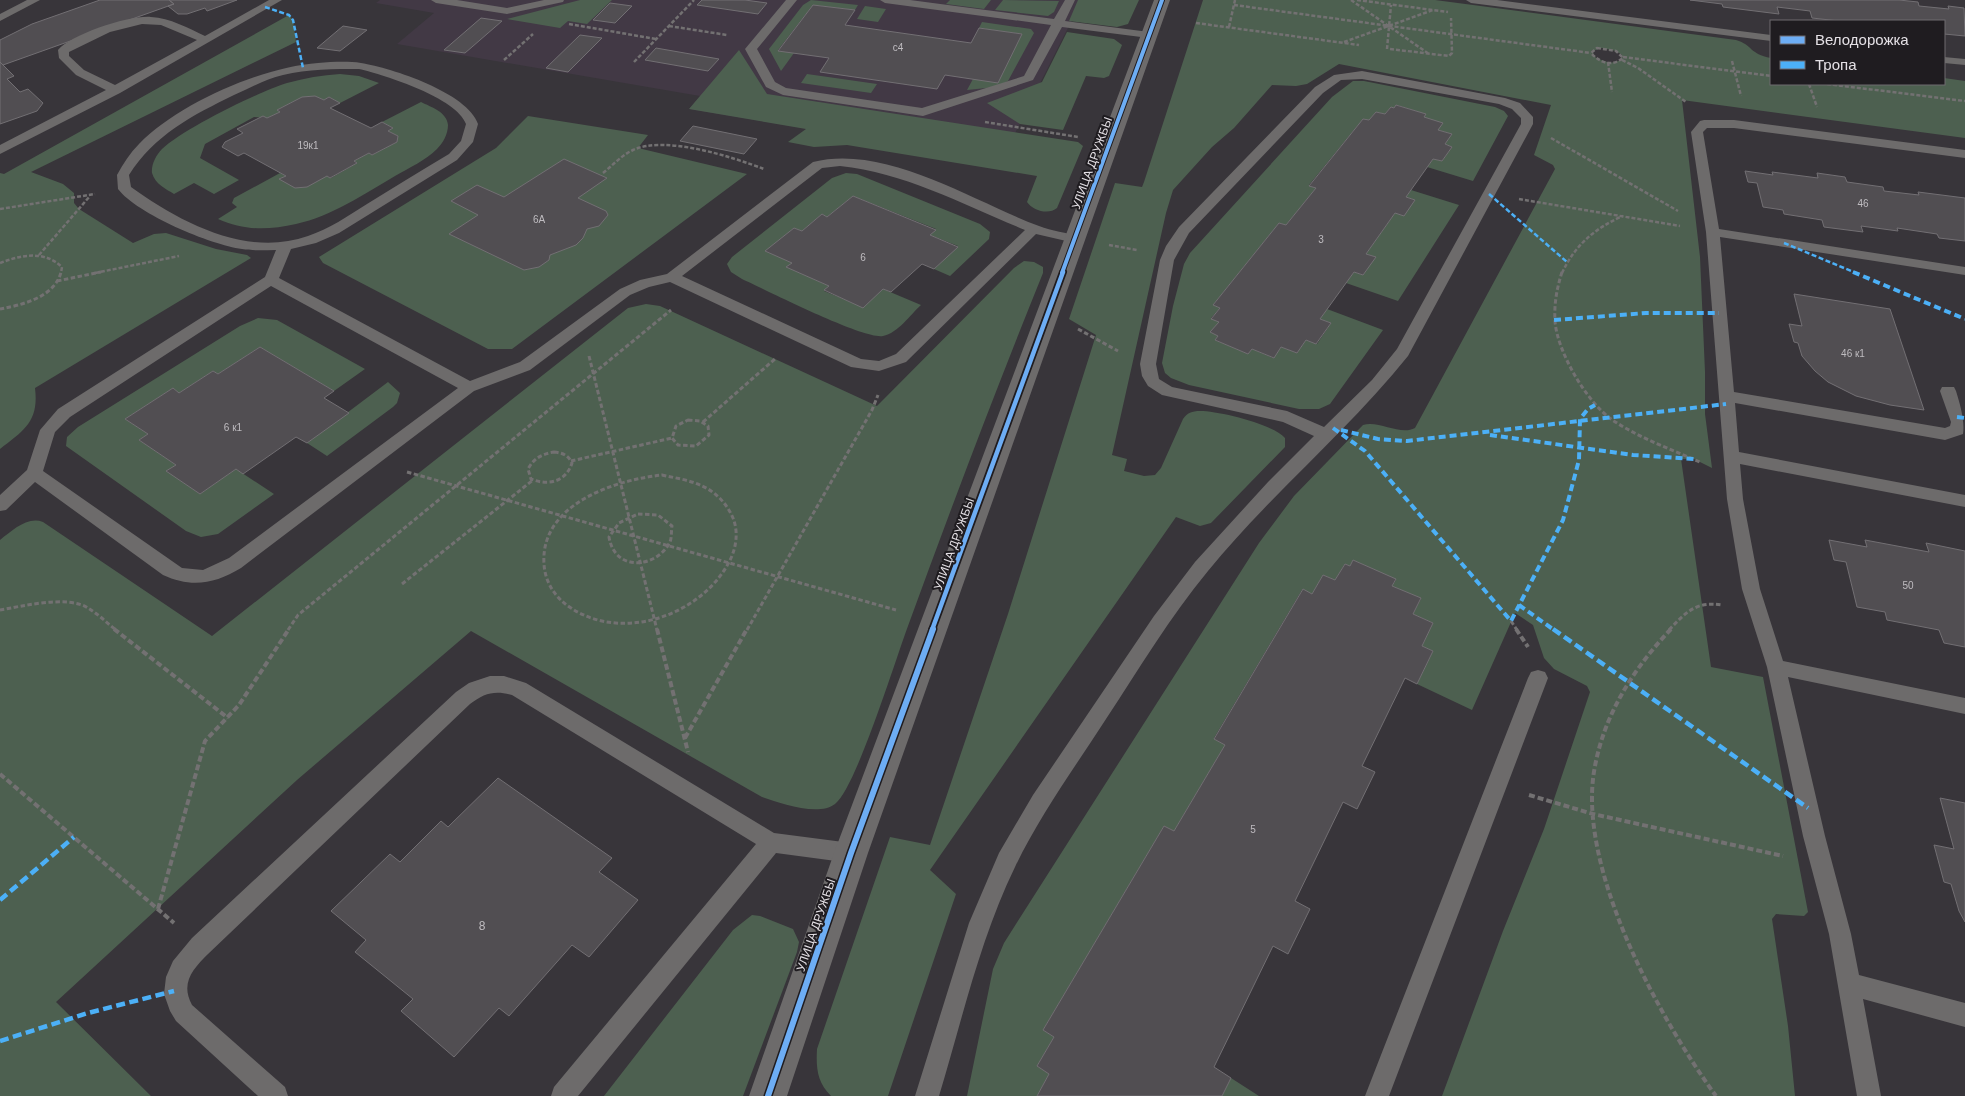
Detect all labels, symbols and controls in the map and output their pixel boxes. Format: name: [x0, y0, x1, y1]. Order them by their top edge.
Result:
legend: [1770, 20, 1945, 85]
text: Велодорожка: [1815, 31, 1909, 48]
house number: с4: [893, 42, 904, 53]
text: Тропа: [1815, 56, 1857, 73]
street label: УЛИЦА ДРУЖБЫ: [1069, 115, 1115, 211]
house number: 19к1: [297, 140, 319, 151]
house number: 46: [1857, 198, 1869, 209]
house number: 6А: [533, 214, 545, 225]
house number: 3: [1318, 234, 1324, 245]
house number: 6: [860, 252, 866, 263]
house number: 46 к1: [1841, 348, 1865, 359]
house number: 6 к1: [224, 422, 243, 433]
street label: УЛИЦА ДРУЖБЫ: [931, 496, 977, 592]
house number: 50: [1902, 580, 1914, 591]
house number: 5: [1250, 824, 1256, 835]
street label: УЛИЦА ДРУЖБЫ: [794, 877, 838, 973]
house number: 8: [479, 919, 486, 933]

